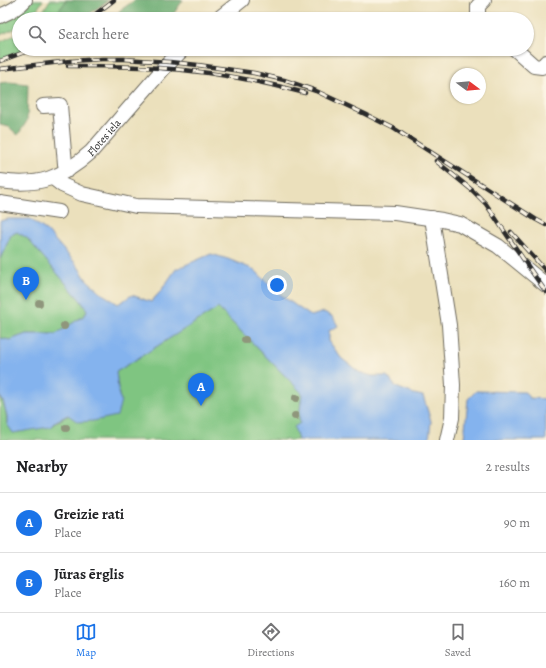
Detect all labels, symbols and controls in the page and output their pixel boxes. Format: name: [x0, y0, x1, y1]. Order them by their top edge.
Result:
search box: [12, 12, 534, 56]
icon: search: [26, 23, 48, 45]
text: Search here: [58, 24, 129, 44]
north arrow: [450, 68, 486, 104]
street label: Flotes iela: [84, 115, 125, 160]
pin: B: [13, 267, 39, 300]
your location: [267, 275, 287, 295]
pin: A: [188, 373, 214, 406]
text: Nearby: [16, 455, 67, 478]
text: 2 results: [486, 458, 530, 475]
text: Greizie rati: [54, 504, 124, 524]
text: A: [25, 514, 33, 531]
text: 90 m: [504, 514, 530, 531]
text: Place: [54, 524, 82, 541]
text: Jūras ērglis: [54, 564, 124, 584]
text: B: [25, 574, 33, 591]
text: 160 m: [499, 574, 530, 591]
text: Place: [54, 584, 82, 601]
tab: Map: [75, 621, 97, 660]
tab: Directions: [247, 621, 295, 660]
tab: Saved: [445, 621, 471, 660]

